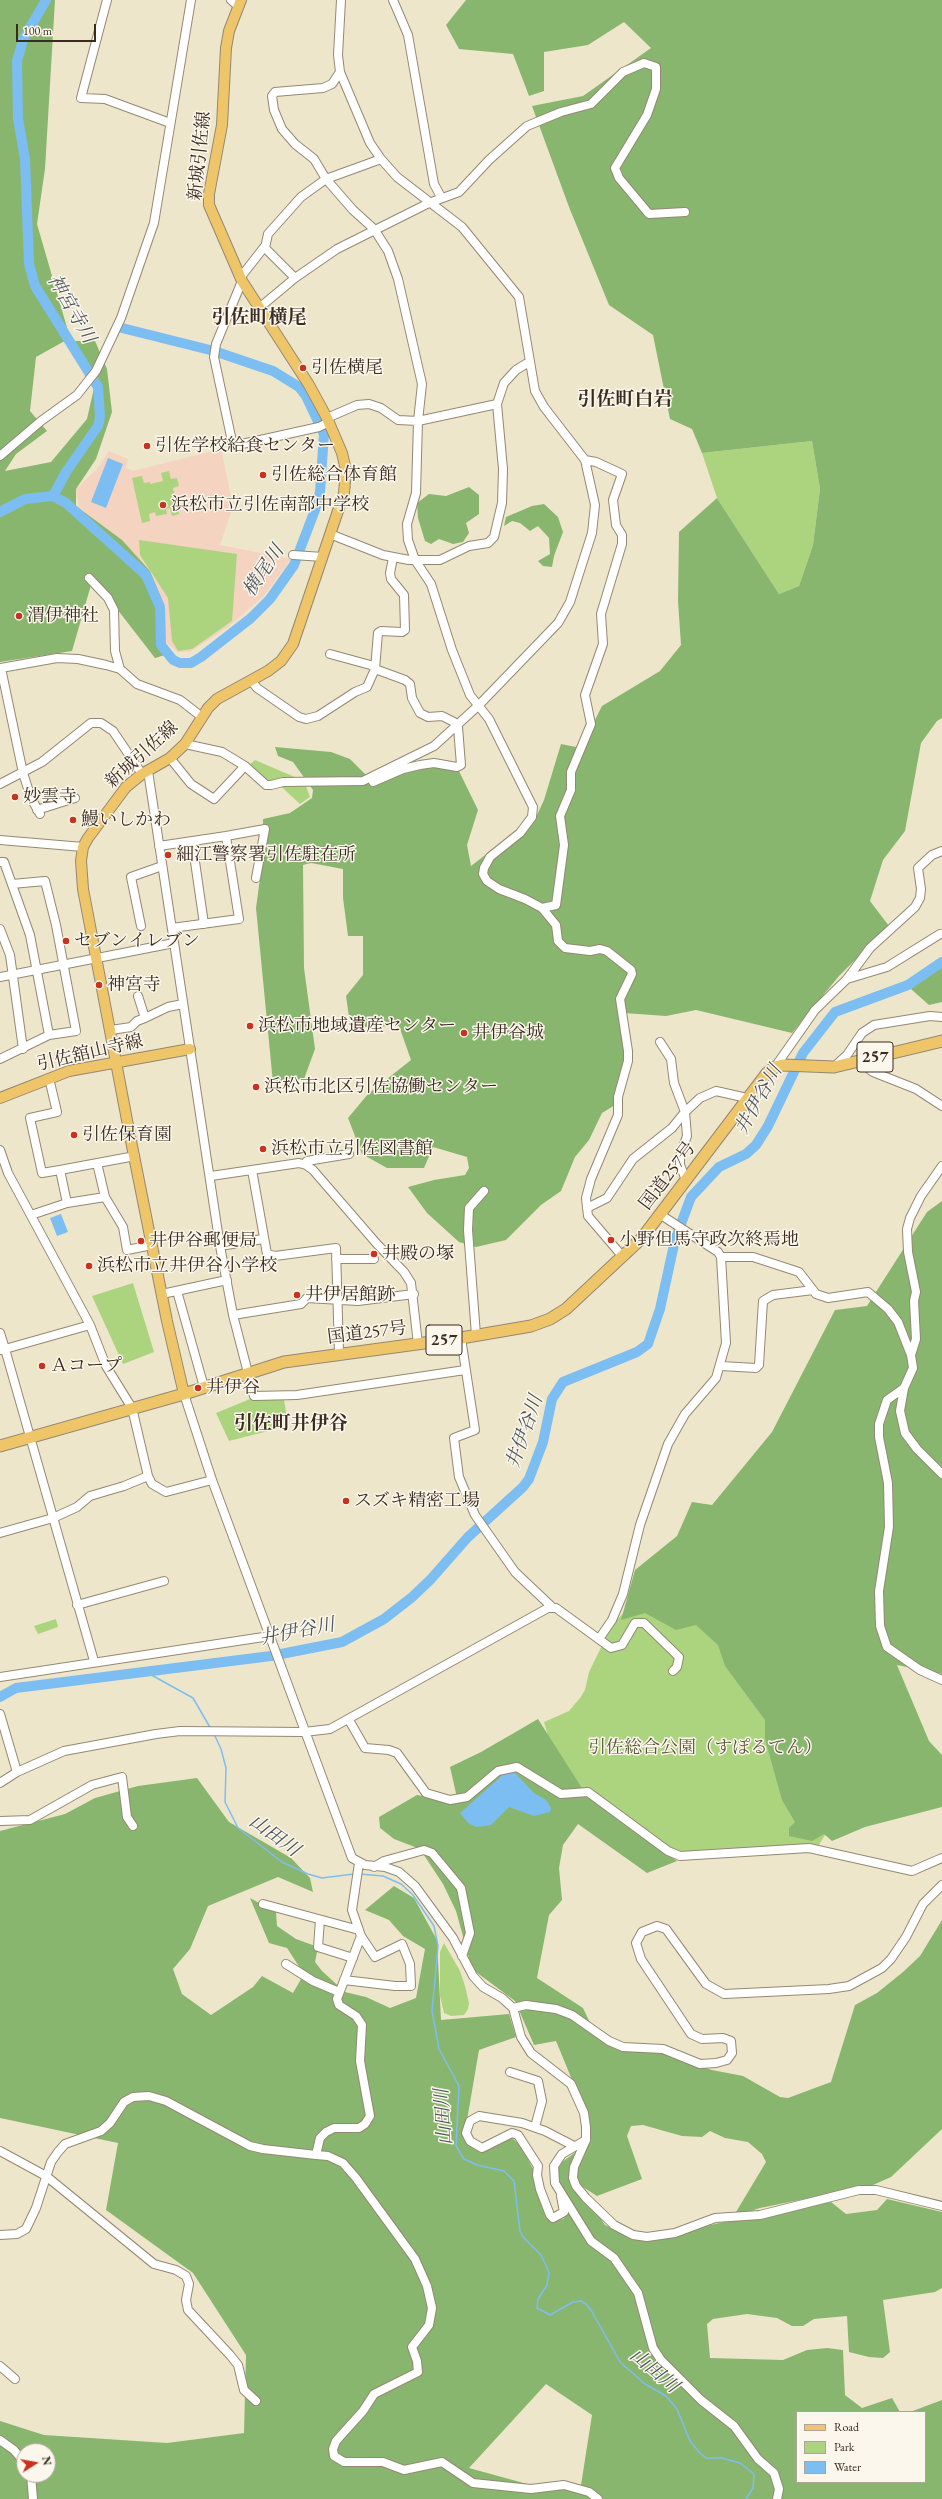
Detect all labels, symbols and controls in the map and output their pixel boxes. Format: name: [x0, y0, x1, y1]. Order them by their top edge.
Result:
scale bar: [18, 16, 98, 42]
text: 100 m: [23, 23, 52, 39]
street label: 新城引佐線: [185, 110, 215, 202]
water label: 神宮寺川: [42, 270, 100, 348]
district label: 引佐町横尾: [212, 307, 306, 329]
place label: 引佐横尾: [311, 357, 383, 379]
marker: 引佐横尾: [298, 363, 308, 373]
district label: 引佐町白岩: [578, 389, 672, 411]
place label: 引佐学校給食センター: [155, 435, 335, 457]
marker: 引佐学校給食センター: [142, 441, 152, 451]
place label: 引佐総合体育館: [271, 464, 397, 486]
marker: 引佐総合体育館: [258, 470, 268, 480]
place label: 浜松市立引佐南部中学校: [171, 494, 369, 516]
marker: 浜松市立引佐南部中学校: [158, 500, 168, 510]
water label: 横尾川: [239, 541, 289, 601]
place label: 渭伊神社: [27, 605, 99, 627]
marker: 渭伊神社: [14, 611, 24, 621]
street label: 新城引佐線: [101, 717, 183, 793]
place label: 妙雲寺: [23, 786, 77, 808]
marker: 妙雲寺: [10, 792, 20, 802]
place label: 鰻いしかわ: [81, 809, 171, 831]
marker: 鰻いしかわ: [68, 815, 78, 825]
place label: 細江警察署引佐駐在所: [176, 844, 356, 866]
marker: 細江警察署引佐駐在所: [163, 850, 173, 860]
place label: セブンイレブン: [74, 930, 200, 952]
marker: セブンイレブン: [61, 936, 71, 946]
place label: 神宮寺: [107, 974, 161, 996]
marker: 神宮寺: [94, 980, 104, 990]
place label: 浜松市地域遺産センター: [258, 1015, 456, 1037]
marker: 浜松市地域遺産センター: [245, 1021, 255, 1031]
place label: 井伊谷城: [472, 1022, 544, 1044]
marker: 井伊谷城: [459, 1028, 469, 1038]
street label: 引佐舘山寺線: [35, 1030, 145, 1076]
road number: 257: [857, 1042, 893, 1072]
water label: 井伊谷川: [731, 1061, 787, 1139]
place label: 浜松市北区引佐協働センター: [264, 1076, 498, 1098]
marker: 浜松市北区引佐協働センター: [251, 1082, 261, 1092]
place label: 引佐保育園: [82, 1124, 172, 1146]
marker: 引佐保育園: [69, 1130, 79, 1140]
place label: 浜松市立引佐図書館: [271, 1138, 433, 1160]
street label: 国道257号: [635, 1138, 701, 1214]
marker: 浜松市立引佐図書館: [258, 1144, 268, 1154]
place label: 小野但馬守政次終焉地: [619, 1229, 799, 1251]
place label: 井伊谷郵便局: [149, 1230, 257, 1252]
marker: 小野但馬守政次終焉地: [606, 1235, 616, 1245]
marker: 井伊谷郵便局: [136, 1236, 146, 1246]
place label: 井殿の塚: [382, 1243, 454, 1265]
marker: 井殿の塚: [369, 1249, 379, 1259]
place label: 浜松市立井伊谷小学校: [97, 1255, 277, 1277]
marker: 浜松市立井伊谷小学校: [84, 1261, 94, 1271]
place label: 井伊居館跡: [305, 1284, 395, 1306]
marker: 井伊居館跡: [292, 1290, 302, 1300]
street label: 国道257号: [326, 1317, 408, 1349]
road number: 257: [426, 1325, 462, 1355]
place label: Ａコープ: [50, 1355, 122, 1377]
marker: Ａコープ: [37, 1361, 47, 1371]
place label: 井伊谷: [206, 1377, 260, 1399]
marker: 井伊谷: [193, 1383, 203, 1393]
water label: 井伊谷川: [502, 1392, 548, 1472]
district label: 引佐町井伊谷: [234, 1413, 348, 1435]
place label: スズキ精密工場: [354, 1490, 480, 1512]
marker: スズキ精密工場: [341, 1496, 351, 1506]
water label: 井伊谷川: [258, 1614, 336, 1650]
park label: 引佐総合公園（すぽるてん）: [588, 1737, 822, 1759]
water label: 山田川: [244, 1810, 304, 1862]
water label: 山田川: [431, 2088, 457, 2146]
water label: 山田川: [625, 2344, 683, 2398]
legend: [796, 2411, 926, 2483]
text: Road: [834, 2419, 859, 2435]
text: Park: [834, 2439, 854, 2455]
north arrow: [16, 2443, 56, 2483]
text: N: [39, 2455, 55, 2467]
text: Water: [834, 2459, 861, 2475]

